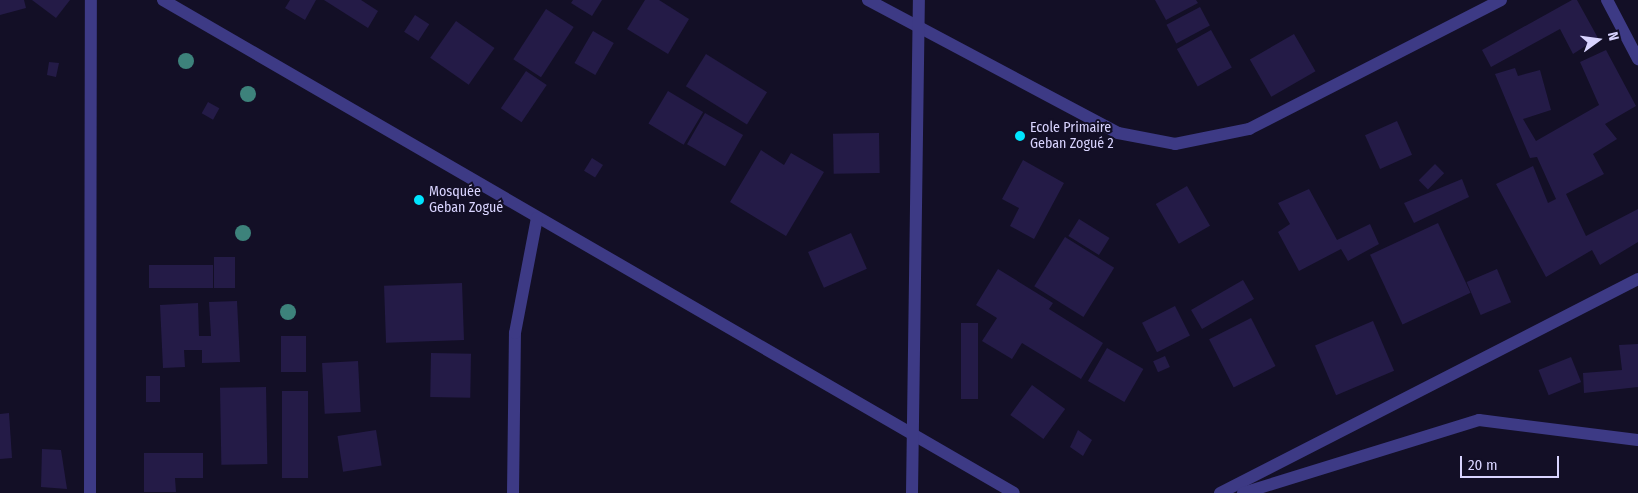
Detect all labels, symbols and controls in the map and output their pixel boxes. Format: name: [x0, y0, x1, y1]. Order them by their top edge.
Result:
north arrow: [1573, 15, 1623, 65]
text: N: [1604, 30, 1622, 42]
place label: Ecole Primaire Geban Zogué 2: [1030, 120, 1114, 152]
marker: Ecole Primaire Geban Zogué 2: [1014, 130, 1026, 142]
place label: Mosquée Geban Zogué: [429, 184, 503, 216]
marker: Mosquée Geban Zogué: [413, 194, 425, 206]
scale bar: [1463, 446, 1562, 478]
text: 20 m: [1468, 456, 1498, 474]

